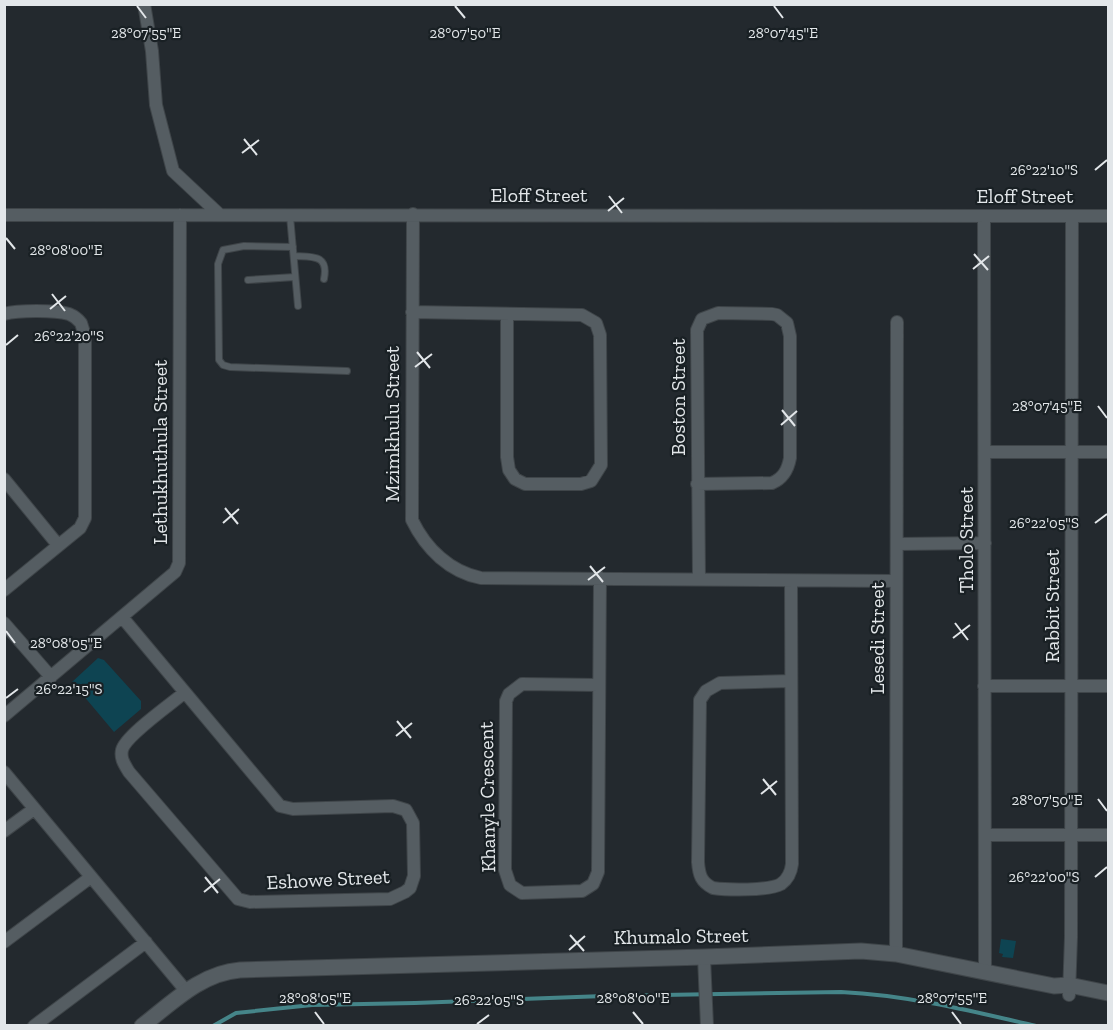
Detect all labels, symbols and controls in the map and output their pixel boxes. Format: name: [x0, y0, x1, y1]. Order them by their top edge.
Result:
text: 28°07'55"E: [111, 24, 181, 42]
text: 28°07'50"E: [429, 24, 501, 42]
text: 28°07'45"E: [748, 24, 818, 42]
text: 26°22'10"S: [1010, 161, 1078, 179]
street label: Eloff Street: [491, 183, 588, 207]
street label: Eloff Street: [977, 184, 1074, 208]
text: 28°08'00"E: [30, 241, 103, 259]
text: 26°22'20"S: [34, 327, 104, 345]
street label: Boston Street: [666, 338, 690, 456]
street label: Mzimkhulu Street: [380, 345, 404, 502]
street label: Lethukhuthula Street: [148, 359, 172, 545]
text: 28°07'45"E: [1012, 397, 1082, 415]
street label: Tholo Street: [954, 486, 978, 593]
text: 26°22'05"S: [1009, 514, 1079, 532]
street label: Rabbit Street: [1040, 549, 1064, 663]
street label: Lesedi Street: [865, 581, 889, 694]
text: 28°08'05"E: [30, 634, 102, 652]
text: 26°22'15"S: [36, 680, 102, 698]
street label: Khanyle Crescent: [474, 721, 500, 873]
text: 28°07'50"E: [1011, 791, 1083, 809]
street label: Eshowe Street: [266, 864, 391, 894]
text: 26°22'00"S: [1009, 868, 1079, 886]
street label: Khumalo Street: [613, 923, 749, 949]
text: 28°08'05"E: [279, 989, 351, 1007]
text: 28°08'00"E: [597, 989, 670, 1007]
text: 28°07'55"E: [917, 989, 987, 1007]
text: 26°22'05"S: [454, 991, 524, 1009]

